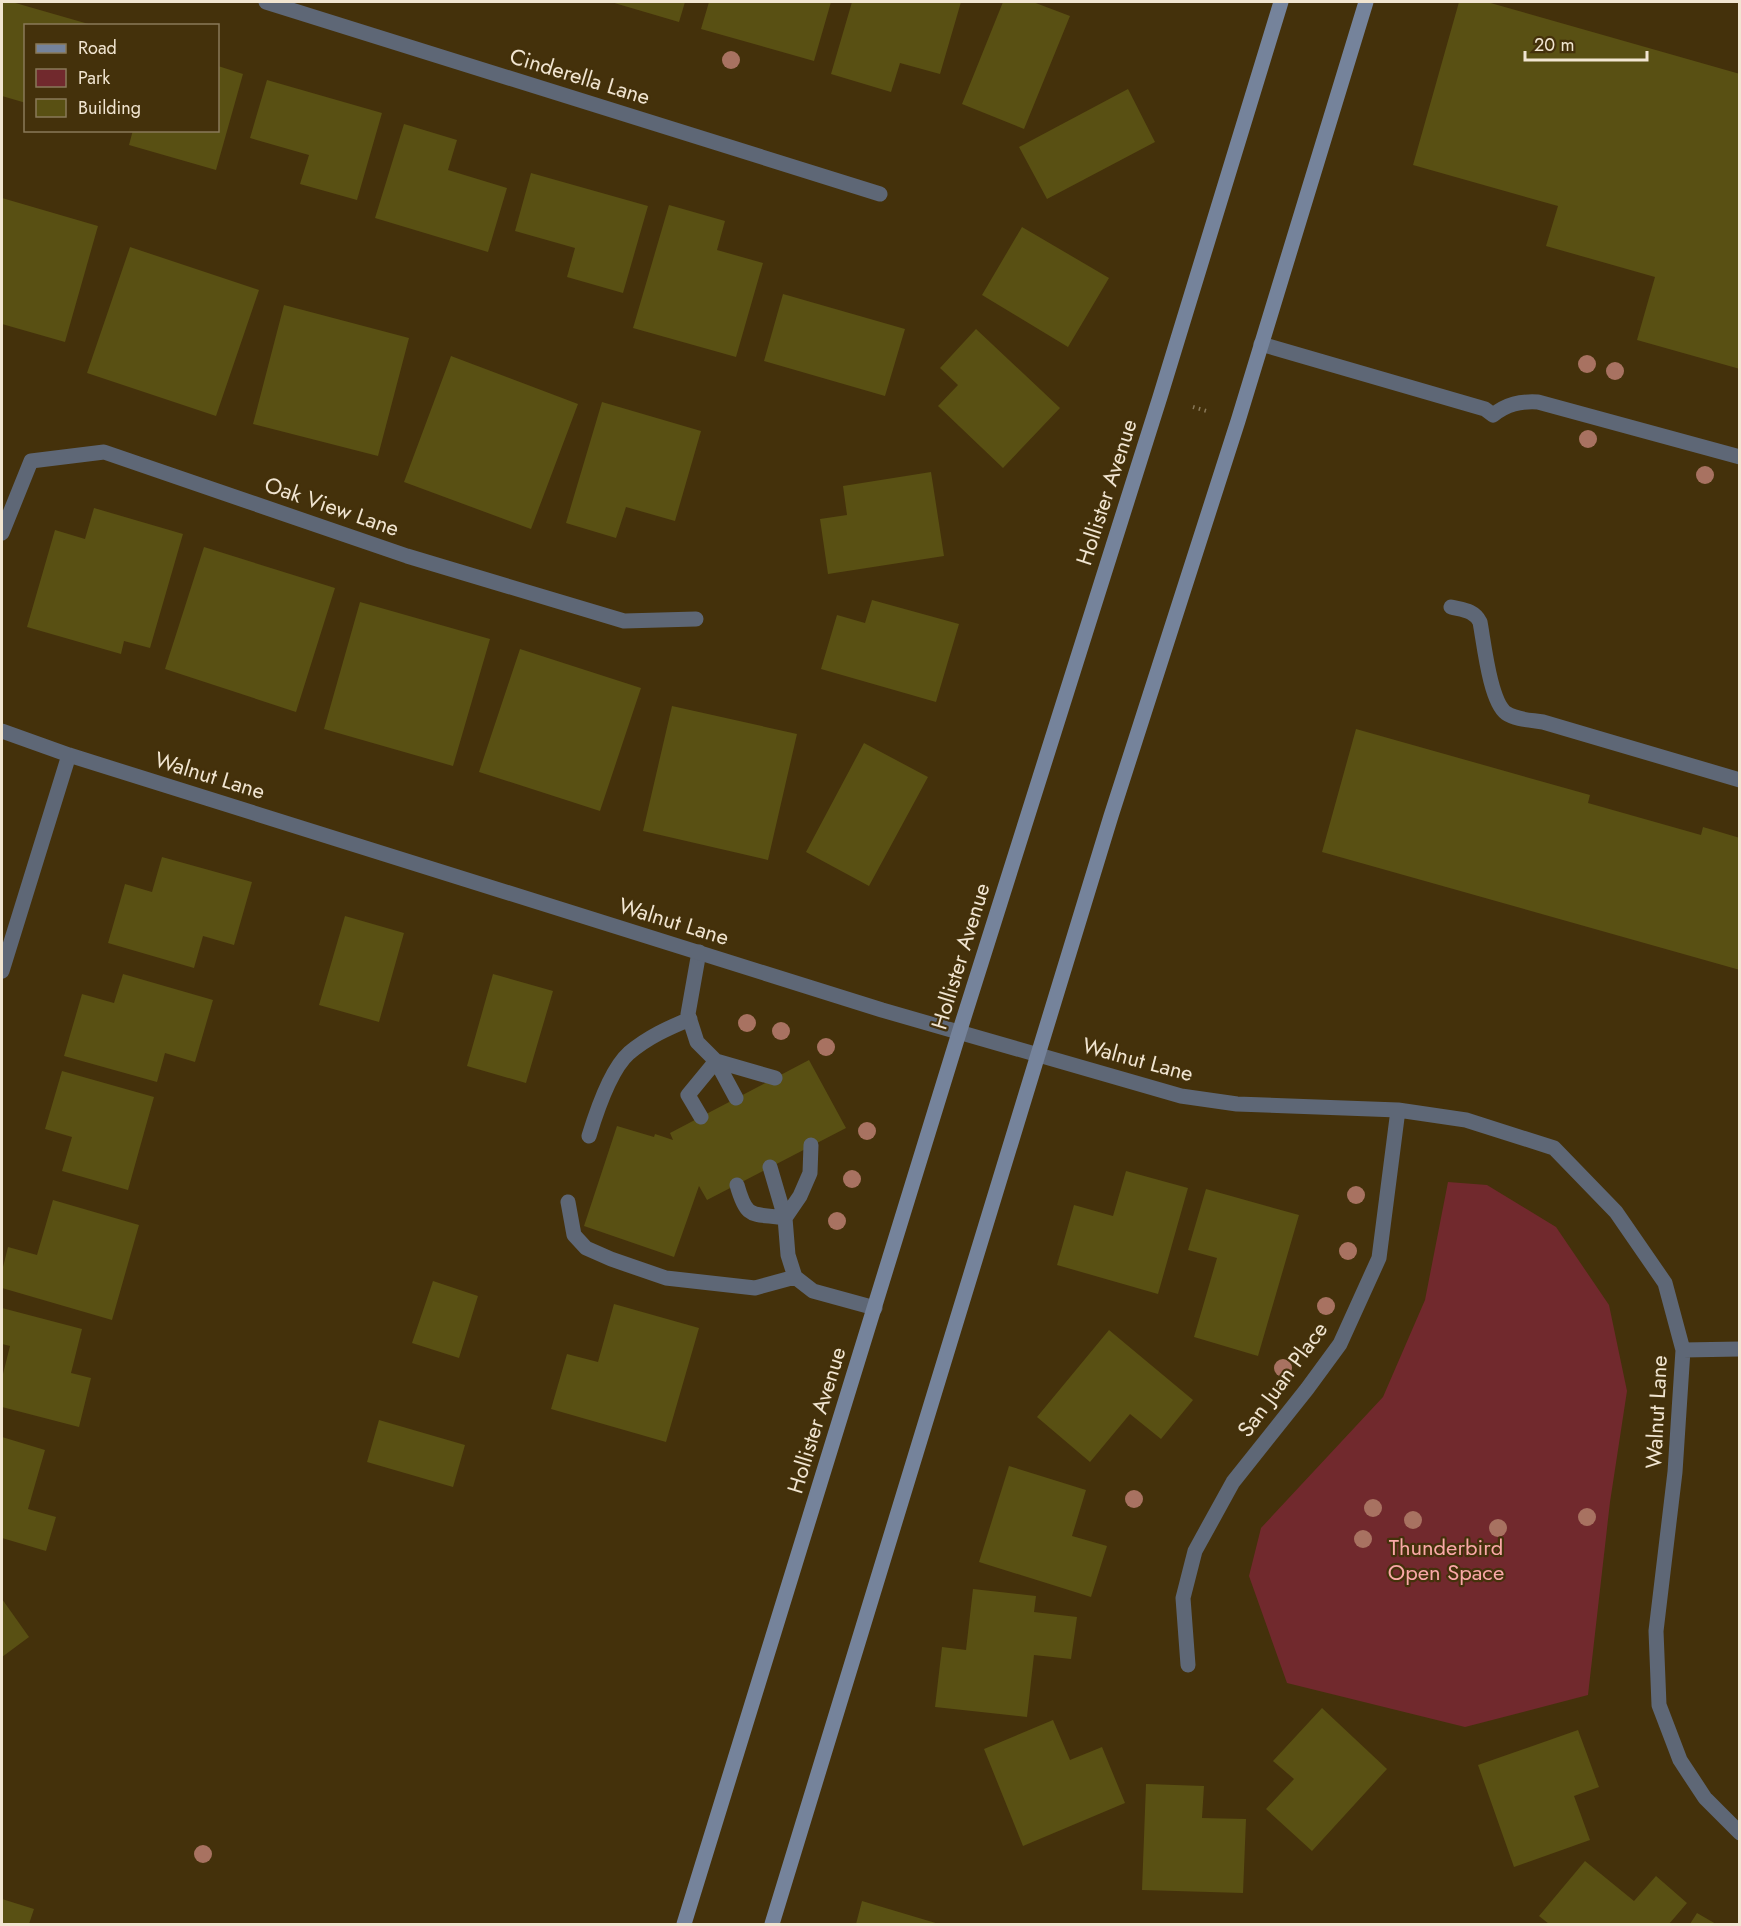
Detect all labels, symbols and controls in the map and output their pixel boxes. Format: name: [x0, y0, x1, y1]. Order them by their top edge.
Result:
legend: [24, 24, 219, 132]
scale bar: [1525, 24, 1646, 62]
text: 20 m: [1534, 32, 1574, 58]
text: Road: [78, 35, 117, 61]
street label: Cinderella Lane: [506, 39, 654, 113]
text: Park: [78, 65, 110, 91]
text: Building: [78, 95, 141, 121]
street label: Hollister Avenue: [1067, 415, 1145, 569]
street label: Oak View Lane: [260, 468, 404, 544]
street label: Walnut Lane: [151, 743, 269, 807]
street label: Hollister Avenue: [923, 879, 997, 1033]
street label: Walnut Lane: [615, 889, 733, 953]
street label: Walnut Lane: [1079, 1029, 1197, 1089]
street label: San Juan Place: [1229, 1315, 1335, 1443]
street label: Hollister Avenue: [779, 1343, 853, 1497]
street label: Walnut Lane: [1637, 1354, 1675, 1470]
park label: Thunderbird Open Space: [1388, 1531, 1504, 1588]

